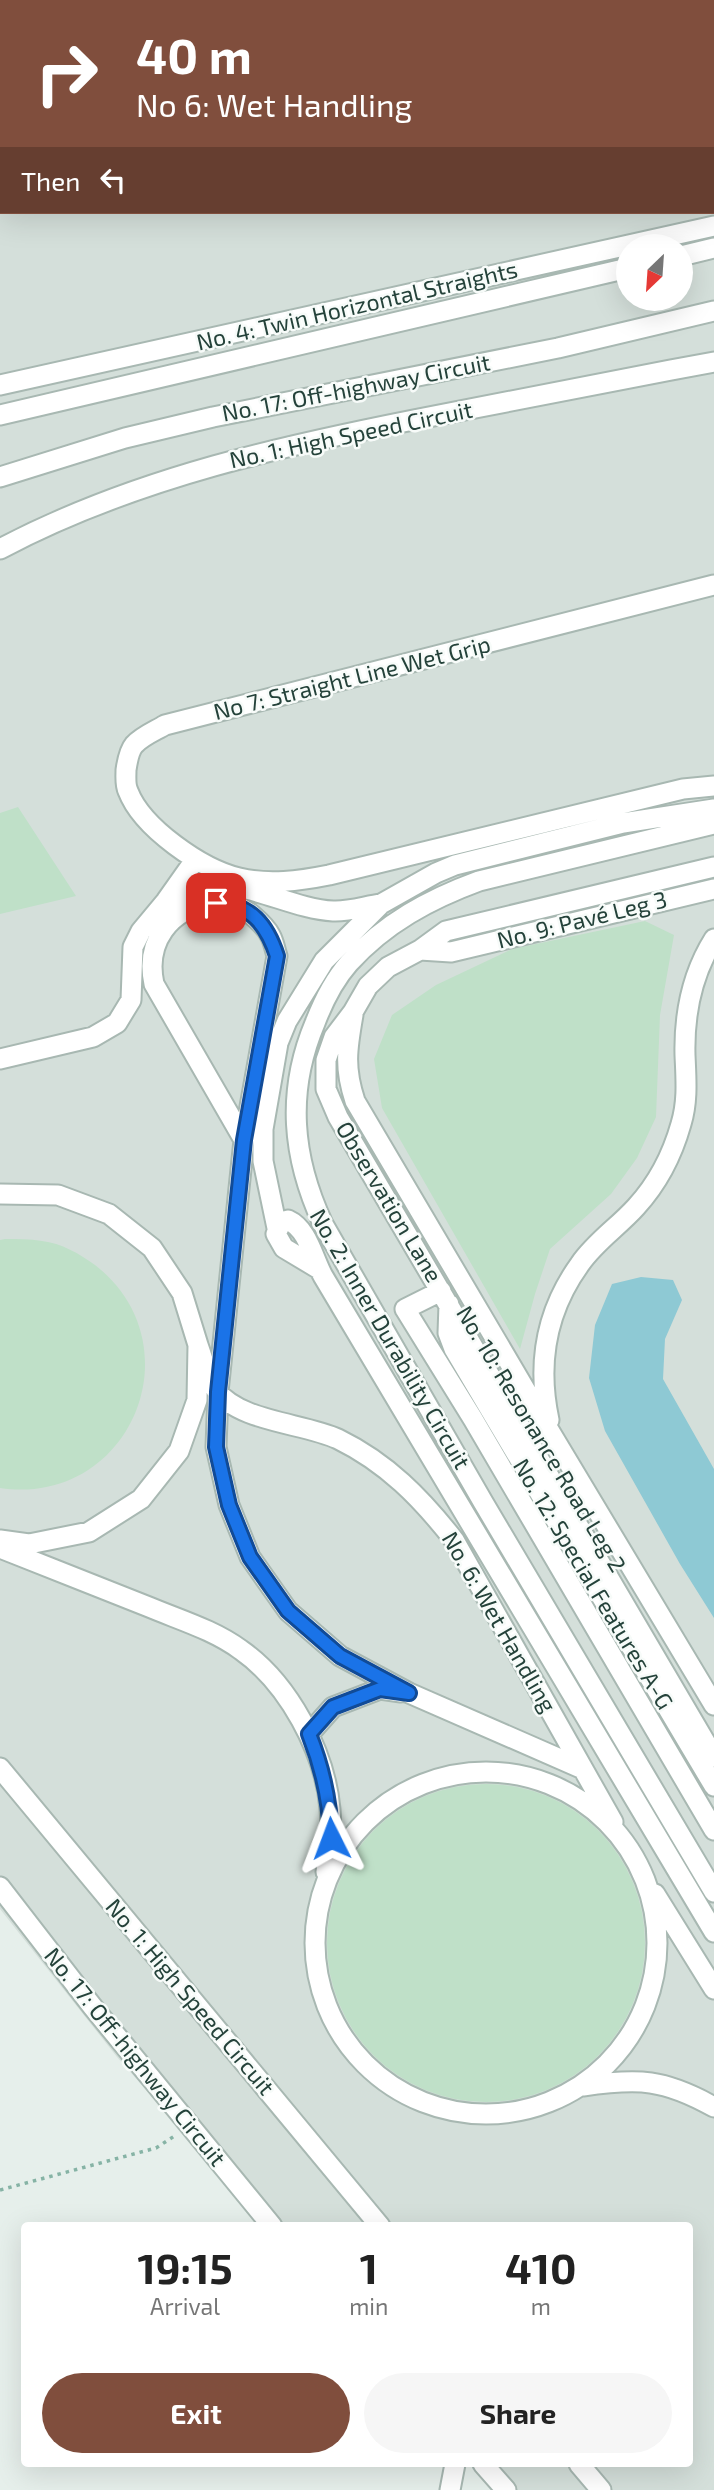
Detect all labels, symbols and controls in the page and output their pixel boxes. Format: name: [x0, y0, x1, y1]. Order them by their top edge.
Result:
text: 40 m: [136, 25, 252, 84]
icon: right: [21, 28, 112, 119]
text: No 6: Wet Handling: [136, 85, 412, 123]
icon: left: [94, 161, 132, 199]
text: Then: [21, 165, 80, 196]
north arrow: [616, 234, 693, 312]
map controls: [616, 234, 693, 311]
street label: No. 4: Twin Horizontal Straights: [193, 254, 520, 356]
street label: No. 17: Off-highway Circuit: [219, 347, 493, 427]
street label: No. 1: High Speed Circuit: [227, 395, 475, 473]
street label: No 7: Straight Line Wet Grip: [210, 629, 493, 725]
pin: [186, 873, 246, 933]
icon: arrive: [197, 884, 235, 922]
street label: No. 9: Pavé Leg 3: [494, 884, 670, 954]
street label: Observation Lane: [331, 1116, 449, 1287]
street label: No. 2: Inner Durability Circuit: [305, 1203, 477, 1474]
street label: No. 10: Resonance Road Leg 2: [451, 1300, 633, 1577]
street label: No. 12: Special Features A-G: [508, 1453, 680, 1714]
street label: No. 6: Wet Handling: [437, 1526, 563, 1717]
position arrow: [294, 1801, 368, 1875]
street label: No. 1: High Speed Circuit: [100, 1893, 281, 2100]
street label: No. 17: Off-highway Circuit: [39, 1942, 233, 2171]
text: 19:15: [138, 2242, 233, 2292]
text: 1: [360, 2242, 378, 2292]
text: 410: [505, 2242, 576, 2292]
text: Arrival: [150, 2292, 220, 2320]
text: min: [349, 2292, 388, 2320]
text: m: [531, 2292, 551, 2320]
button: Exit: [42, 2373, 350, 2453]
button: Share: [364, 2373, 672, 2453]

